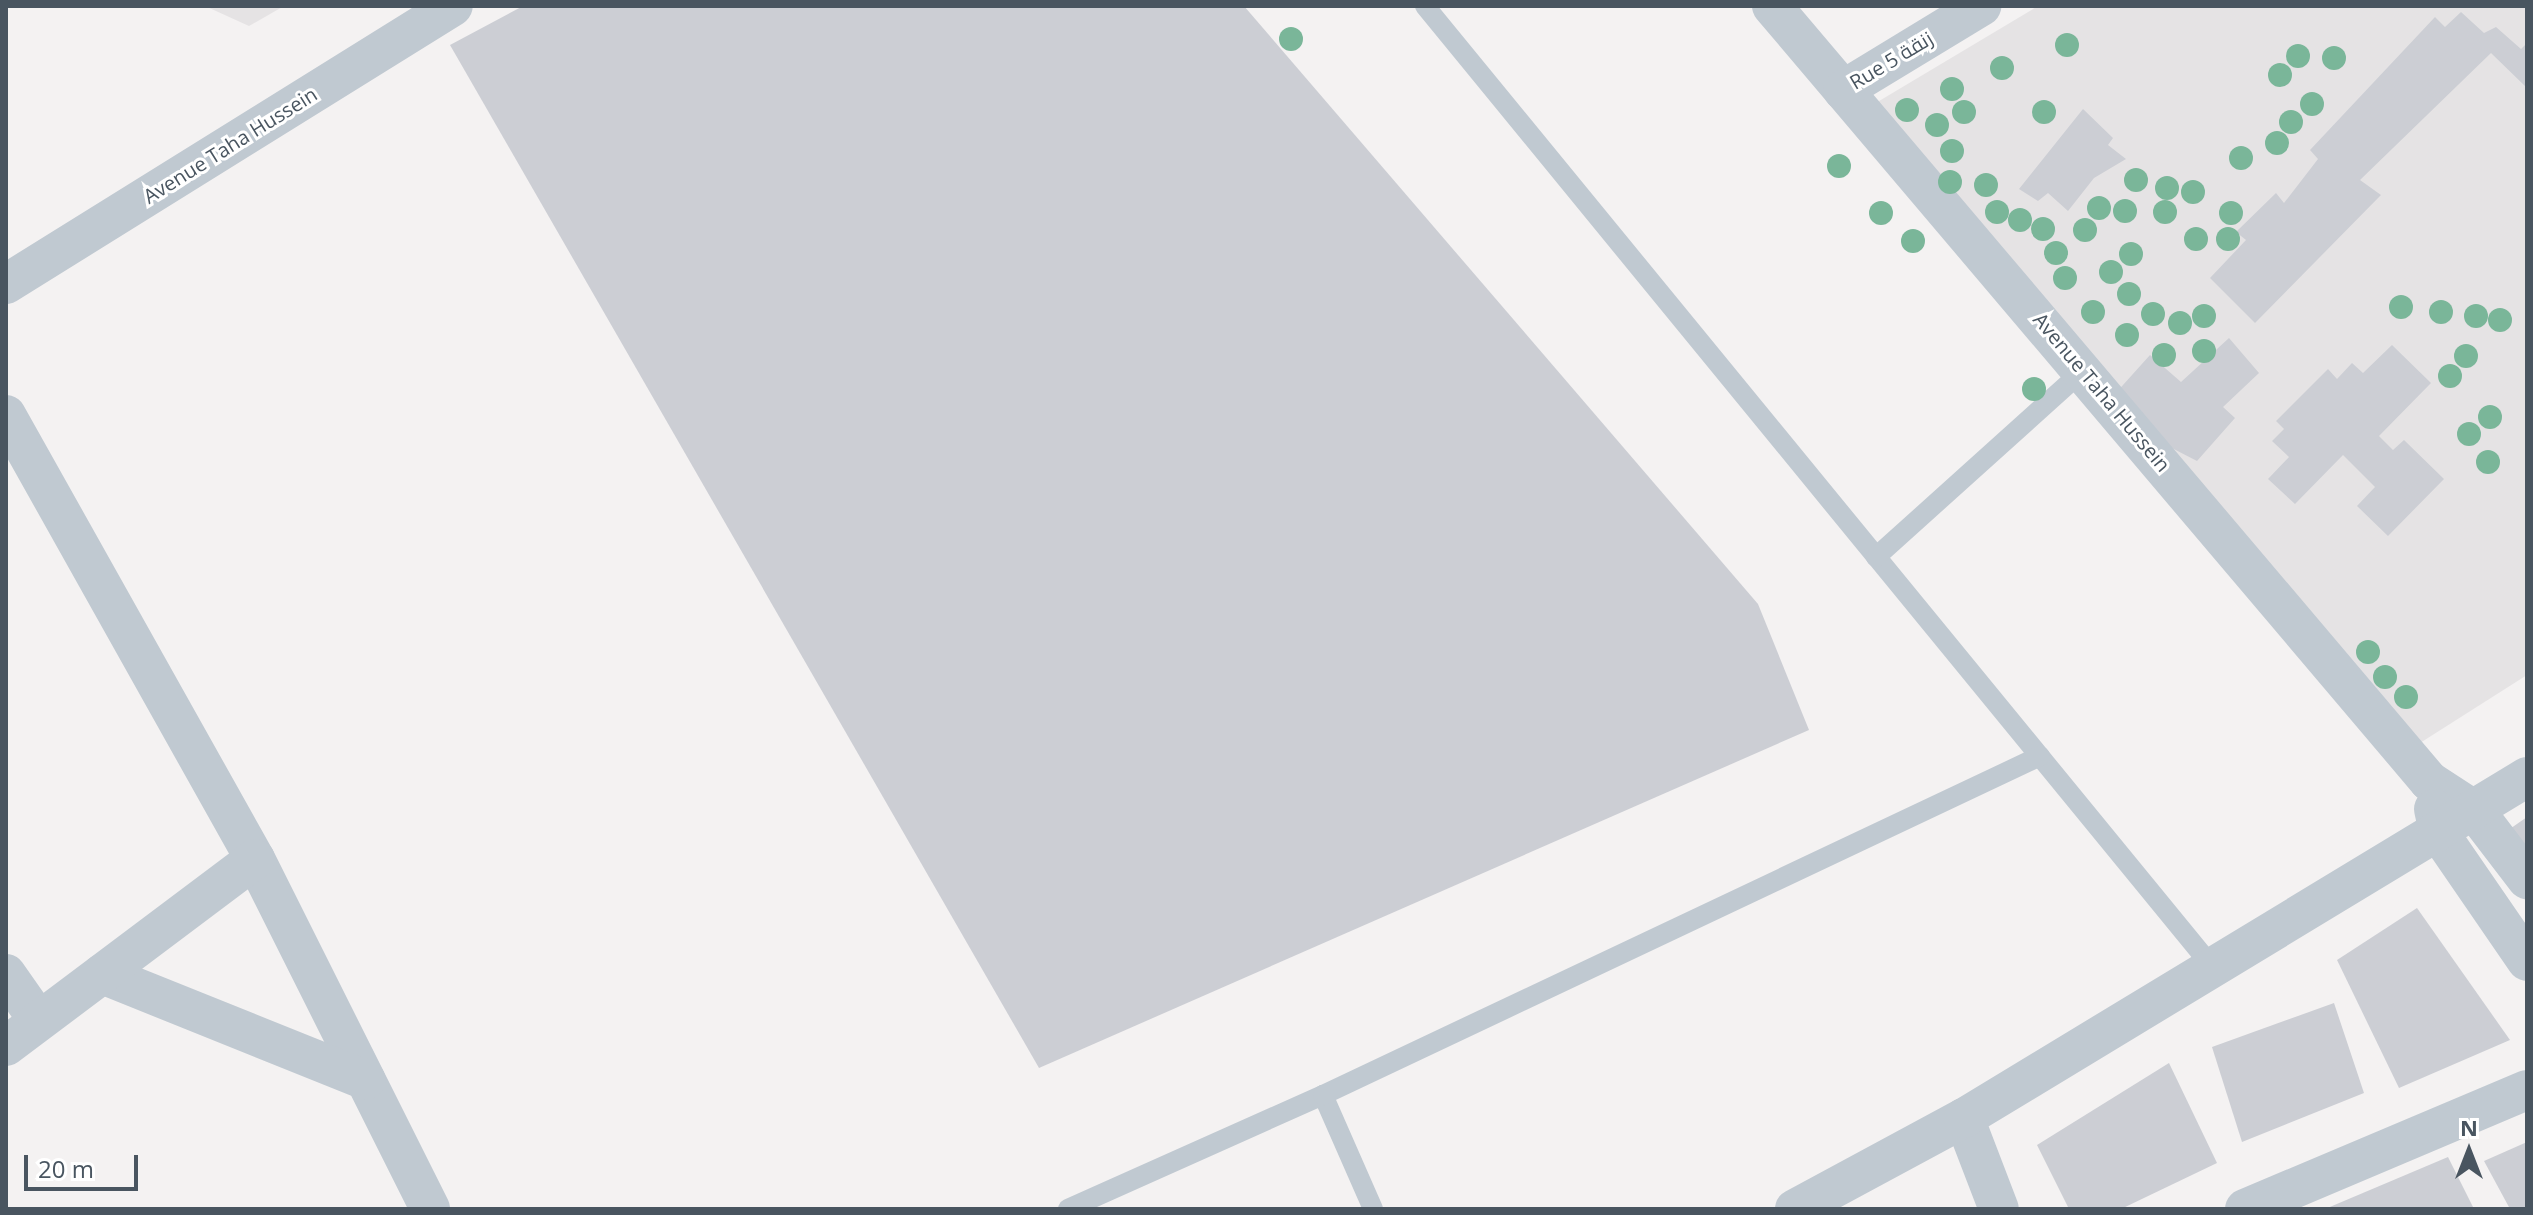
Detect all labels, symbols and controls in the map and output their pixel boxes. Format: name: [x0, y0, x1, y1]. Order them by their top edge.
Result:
street label: Rue 5 زنقة: [1845, 26, 1937, 94]
street label: Avenue Taha Hussein: [139, 82, 321, 208]
street label: Avenue Taha Hussein: [2028, 308, 2176, 476]
north arrow: [2429, 1111, 2509, 1191]
text: N: [2460, 1112, 2478, 1142]
scale bar: [28, 1139, 142, 1189]
text: 20 m: [38, 1152, 94, 1185]

